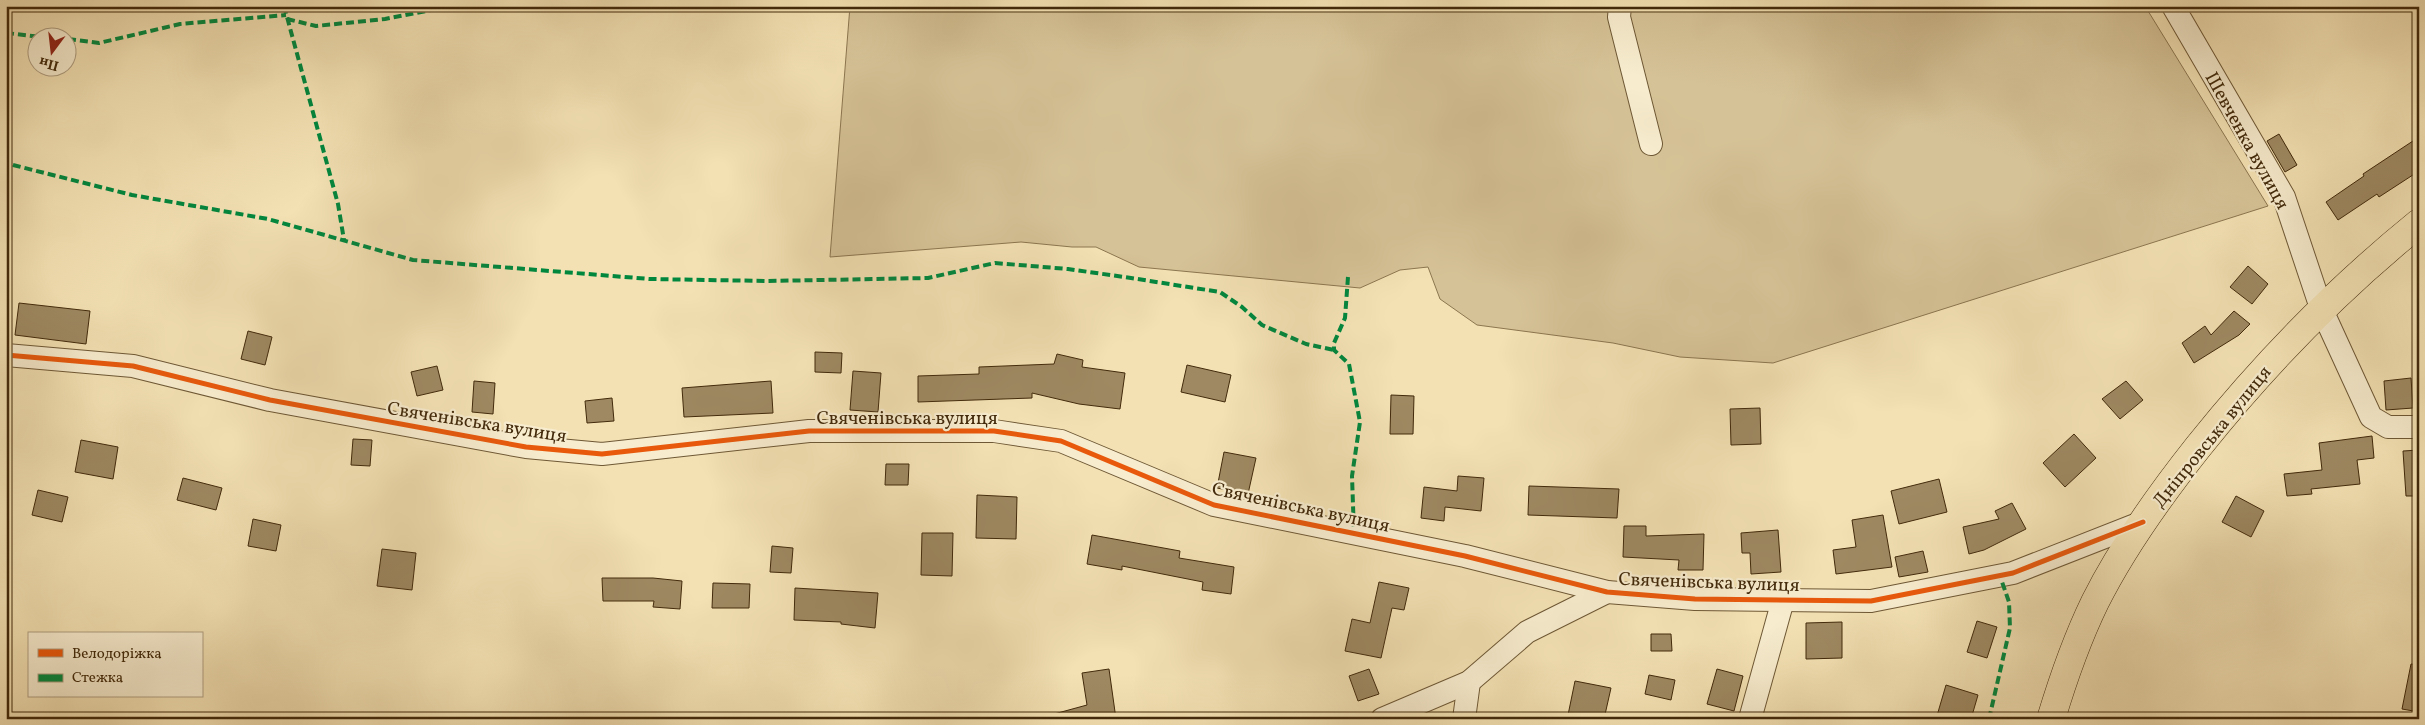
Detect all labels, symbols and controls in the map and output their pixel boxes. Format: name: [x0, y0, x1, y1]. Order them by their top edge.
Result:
north arrow: [28, 28, 78, 78]
text: Пн: [37, 51, 61, 75]
street label: Шевченка вулиця: [2198, 67, 2295, 215]
street label: Дніпровська вулиця: [2147, 361, 2278, 514]
street label: Свяченівська вулиця: [385, 396, 568, 450]
street label: Свяченівська вулиця: [816, 406, 998, 432]
street label: Свяченівська вулиця: [1209, 476, 1392, 540]
street label: Свяченівська вулиця: [1618, 567, 1800, 599]
legend: [28, 632, 202, 698]
text: Велодоріжка: [72, 644, 162, 665]
text: Стежка: [72, 668, 123, 689]

